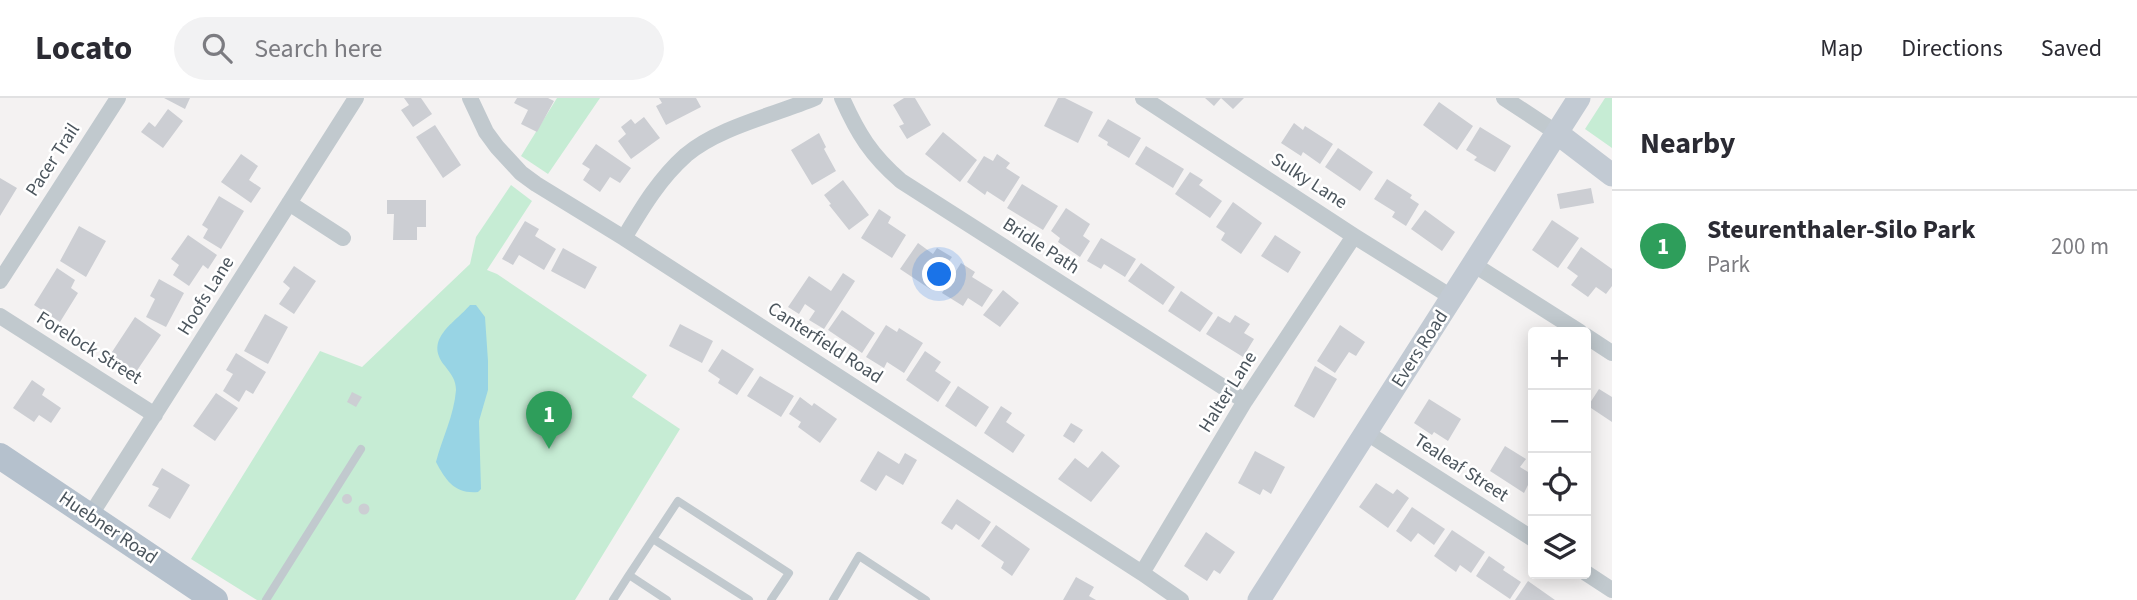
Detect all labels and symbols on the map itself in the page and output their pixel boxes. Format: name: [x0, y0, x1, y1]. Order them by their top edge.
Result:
street label: Pacer Trail: [19, 118, 87, 202]
street label: Sulky Lane: [1266, 146, 1352, 216]
street label: Bridle Path: [997, 211, 1085, 281]
street label: Hoofs Lane: [171, 251, 241, 341]
your location: [922, 257, 956, 291]
street label: Canterfield Road: [762, 296, 888, 390]
street label: Forelock Street: [31, 305, 147, 392]
street label: Evers Road: [1385, 305, 1455, 393]
street label: Halter Lane: [1192, 346, 1264, 438]
pin: 1: [526, 391, 572, 449]
street label: Tealeaf Street: [1408, 427, 1514, 509]
street label: Huebner Road: [53, 485, 163, 571]

